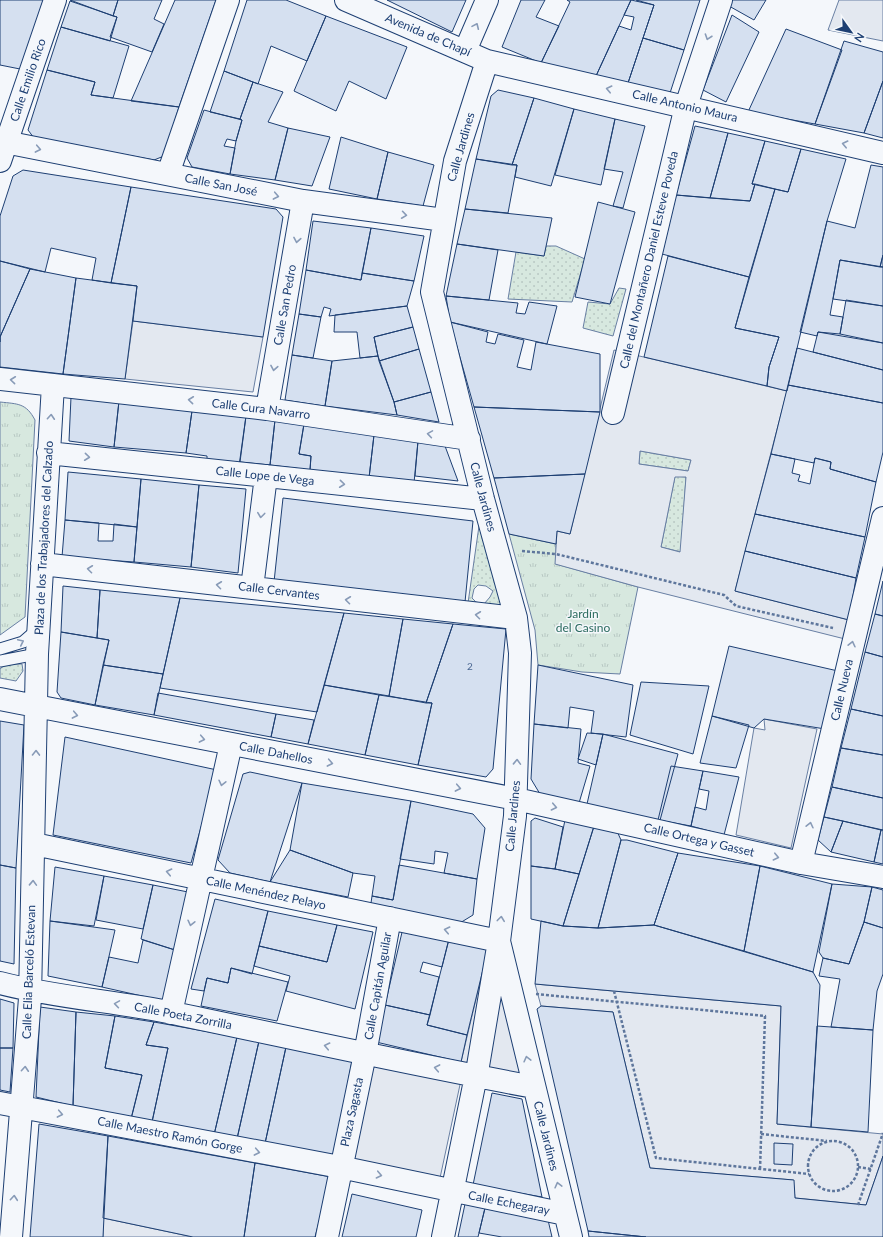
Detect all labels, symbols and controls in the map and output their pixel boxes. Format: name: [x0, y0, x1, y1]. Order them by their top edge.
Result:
street label: Avenida de Chapí: [383, 10, 474, 60]
north arrow: [831, 12, 871, 52]
one-way arrow: [471, 22, 479, 30]
text: N: [852, 31, 868, 45]
one-way arrow: [704, 33, 713, 40]
street label: Calle Emilio Rico: [6, 36, 49, 123]
one-way arrow: [606, 85, 613, 93]
street label: Calle Antonio Maura: [631, 86, 739, 125]
street label: Calle Jardines: [443, 110, 478, 183]
one-way arrow: [842, 140, 848, 148]
one-way arrow: [35, 144, 41, 152]
street label: Calle del Montañero Daniel Esteve Poveda: [616, 150, 681, 370]
street label: Calle San José: [183, 170, 259, 199]
one-way arrow: [273, 191, 279, 199]
one-way arrow: [401, 210, 407, 219]
one-way arrow: [293, 237, 301, 243]
street label: Calle San Pedro: [270, 263, 299, 347]
one-way arrow: [270, 365, 279, 371]
one-way arrow: [10, 376, 16, 385]
street label: Calle Cura Navarro: [211, 395, 311, 422]
one-way arrow: [188, 396, 194, 405]
one-way arrow: [46, 414, 55, 420]
one-way arrow: [427, 430, 433, 439]
street label: Plaza de los Trabajadores del Calzado: [31, 440, 56, 636]
one-way arrow: [84, 453, 90, 462]
street label: Calle Jardines: [467, 460, 500, 533]
street label: Calle Lope de Vega: [215, 463, 315, 488]
one-way arrow: [339, 480, 345, 489]
one-way arrow: [257, 512, 266, 518]
one-way arrow: [87, 565, 93, 574]
street label: Calle Cervantes: [237, 578, 321, 603]
one-way arrow: [216, 580, 222, 589]
one-way arrow: [345, 595, 352, 604]
park label: Jardín del Casino: [556, 606, 610, 635]
one-way arrow: [475, 610, 481, 619]
one-way arrow: [17, 638, 24, 646]
one-way arrow: [848, 640, 856, 647]
street label: Calle Nueva: [827, 657, 856, 722]
house number: 2: [467, 660, 473, 672]
one-way arrow: [72, 710, 78, 718]
one-way arrow: [199, 734, 206, 743]
street label: Calle Dahellos: [238, 738, 314, 767]
one-way arrow: [32, 750, 40, 756]
one-way arrow: [327, 759, 333, 767]
one-way arrow: [513, 759, 521, 765]
one-way arrow: [219, 779, 227, 786]
street label: Calle Jardines: [502, 780, 523, 852]
one-way arrow: [455, 783, 461, 792]
one-way arrow: [550, 803, 557, 811]
street label: Calle Ortega y Gasset: [642, 819, 757, 860]
one-way arrow: [806, 822, 814, 828]
one-way arrow: [772, 852, 779, 861]
one-way arrow: [165, 869, 172, 877]
street label: Calle Menéndez Pelayo: [205, 872, 328, 913]
one-way arrow: [29, 880, 37, 886]
street label: Calle Elia Barceló Estevan: [19, 905, 38, 1039]
one-way arrow: [497, 916, 506, 922]
one-way arrow: [187, 920, 195, 926]
one-way arrow: [444, 927, 450, 935]
street label: Calle Capitán Aguilar: [361, 930, 394, 1041]
street label: Calle Poeta Zorrilla: [133, 999, 233, 1032]
one-way arrow: [114, 1000, 120, 1009]
one-way arrow: [324, 1042, 330, 1050]
one-way arrow: [524, 1056, 532, 1062]
one-way arrow: [434, 1065, 440, 1073]
one-way arrow: [20, 1066, 29, 1072]
street label: Plaza Sagasta: [337, 1076, 366, 1148]
street label: Calle Jardines: [531, 1099, 562, 1172]
one-way arrow: [57, 1110, 63, 1118]
street label: Calle Maestro Ramón Gorge: [96, 1113, 244, 1156]
one-way arrow: [254, 1147, 260, 1155]
one-way arrow: [375, 1171, 382, 1179]
one-way arrow: [554, 1182, 563, 1189]
street label: Calle Echegaray: [467, 1187, 552, 1218]
one-way arrow: [10, 1195, 19, 1201]

